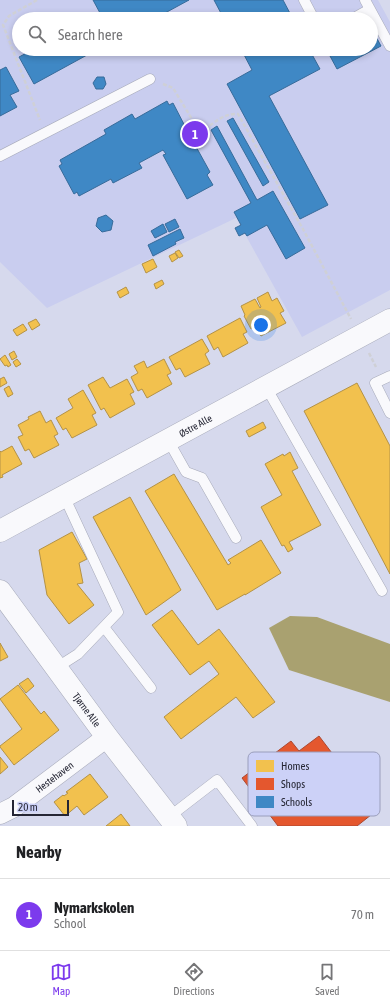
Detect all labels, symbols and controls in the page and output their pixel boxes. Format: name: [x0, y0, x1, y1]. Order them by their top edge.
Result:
search box: [12, 12, 378, 56]
icon: search: [26, 23, 48, 45]
text: Search here: [58, 26, 123, 43]
pin: 1: [182, 119, 208, 149]
your location: [251, 315, 271, 335]
street label: Østre Alle: [177, 412, 214, 439]
street label: Tjørne Alle: [70, 691, 103, 729]
legend: [248, 752, 380, 816]
street label: Hestehaven: [34, 759, 76, 795]
text: Homes: [281, 760, 309, 772]
text: Shops: [281, 778, 305, 790]
text: Schools: [281, 796, 312, 808]
scale bar: [12, 798, 69, 817]
text: 20 m: [18, 801, 38, 813]
text: Nearby: [16, 842, 62, 862]
text: Nymarkskolen: [54, 899, 134, 916]
text: 1: [26, 907, 32, 922]
text: 70 m: [351, 907, 374, 922]
text: School: [54, 916, 86, 931]
tab: Map: [50, 961, 72, 997]
tab: Directions: [173, 961, 214, 997]
tab: Saved: [315, 961, 340, 997]

